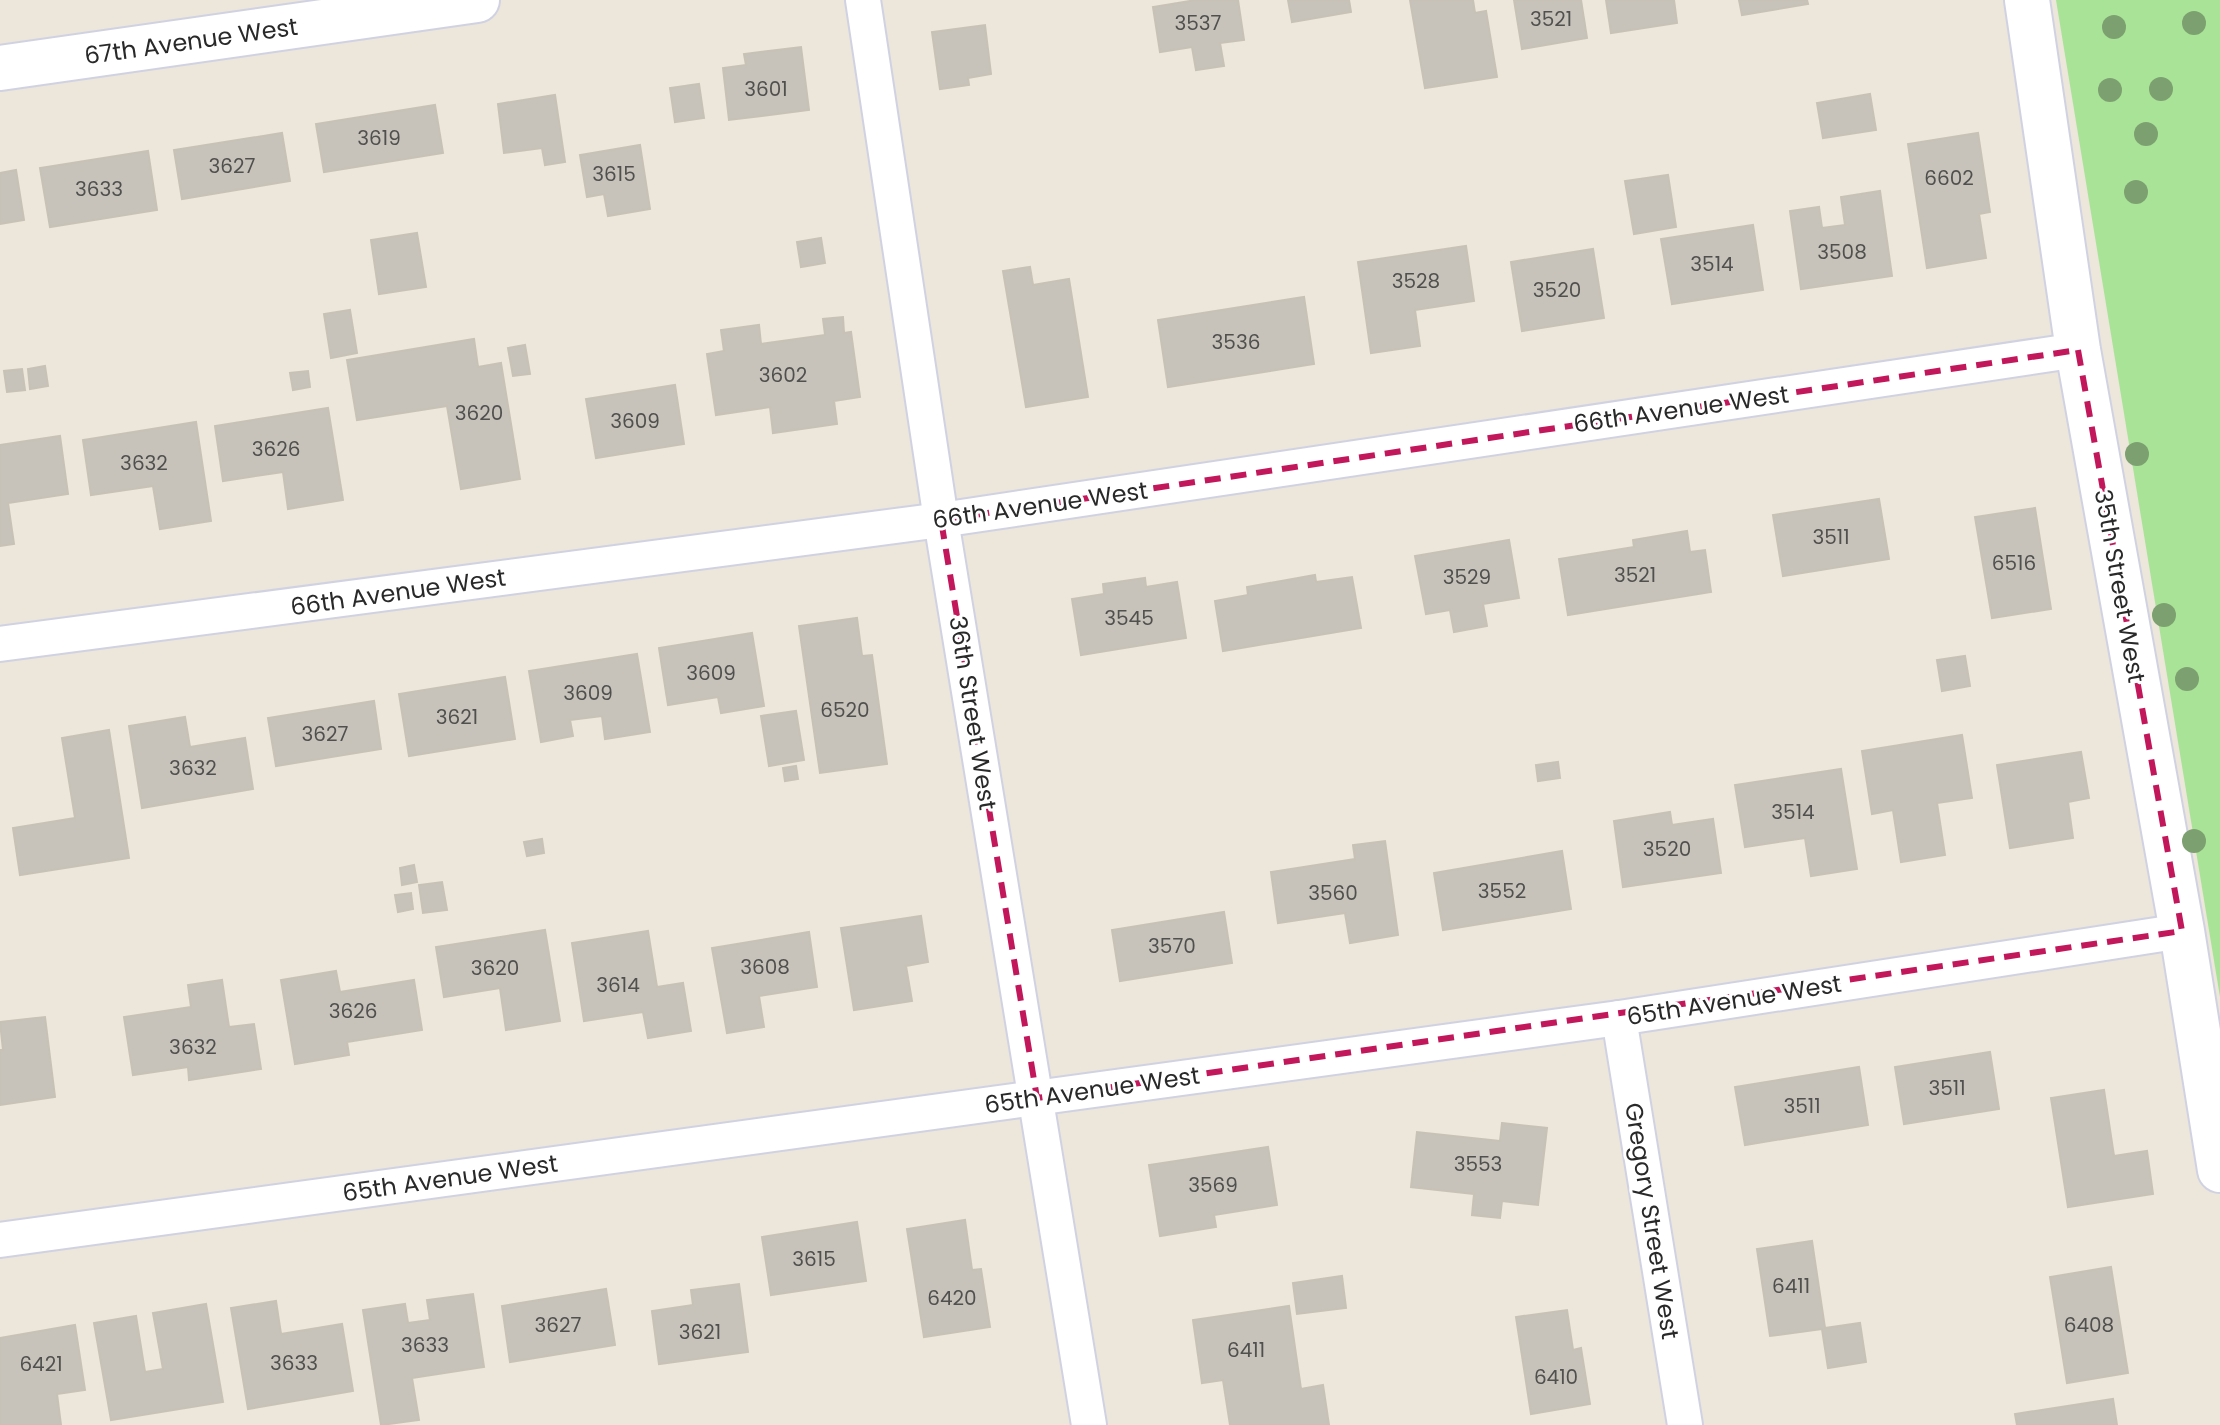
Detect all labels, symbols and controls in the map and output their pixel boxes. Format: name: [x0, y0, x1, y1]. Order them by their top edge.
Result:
house number: 3521: [1530, 5, 1572, 33]
house number: 3537: [1174, 9, 1222, 37]
street label: 67th Avenue West: [82, 10, 300, 72]
house number: 3601: [744, 75, 788, 103]
house number: 3619: [357, 124, 401, 152]
house number: 3627: [209, 152, 256, 180]
house number: 3615: [592, 160, 636, 188]
house number: 6602: [1924, 164, 1974, 192]
house number: 3633: [75, 175, 123, 203]
house number: 3508: [1817, 238, 1867, 266]
house number: 3514: [1690, 250, 1734, 278]
house number: 3528: [1392, 267, 1440, 295]
house number: 3520: [1533, 276, 1581, 304]
house number: 3536: [1212, 328, 1260, 356]
house number: 3602: [759, 361, 807, 389]
street label: 66th Avenue West: [1571, 378, 1791, 440]
house number: 3620: [455, 399, 503, 427]
house number: 3609: [610, 407, 660, 435]
house number: 3626: [252, 435, 300, 463]
house number: 3632: [120, 449, 168, 477]
street label: 66th Avenue West: [930, 474, 1150, 536]
street label: 35th Street West: [2087, 487, 2153, 685]
house number: 3511: [1812, 523, 1850, 551]
house number: 6516: [1992, 549, 2036, 577]
street label: 66th Avenue West: [288, 561, 508, 623]
house number: 3521: [1614, 561, 1656, 589]
house number: 3529: [1443, 563, 1491, 591]
house number: 3545: [1104, 604, 1154, 632]
street label: 36th Street West: [941, 614, 1005, 812]
house number: 3609: [686, 659, 736, 687]
house number: 3609: [563, 679, 613, 707]
house number: 6520: [820, 696, 870, 724]
house number: 3621: [436, 703, 478, 731]
house number: 3627: [302, 720, 349, 748]
house number: 3632: [169, 754, 217, 782]
house number: 3514: [1771, 798, 1815, 826]
house number: 3520: [1643, 835, 1691, 863]
house number: 3552: [1478, 877, 1526, 905]
house number: 3560: [1308, 879, 1358, 907]
house number: 3570: [1148, 932, 1196, 960]
house number: 3608: [740, 953, 790, 981]
house number: 3620: [471, 954, 519, 982]
street label: 65th Avenue West: [1624, 967, 1844, 1033]
house number: 3614: [596, 971, 640, 999]
house number: 3626: [329, 997, 377, 1025]
house number: 3632: [169, 1033, 217, 1061]
street label: 65th Avenue West: [982, 1059, 1202, 1121]
house number: 3511: [1928, 1074, 1966, 1102]
house number: 3511: [1783, 1092, 1821, 1120]
street label: Gregory Street West: [1617, 1100, 1687, 1342]
street label: 65th Avenue West: [340, 1147, 560, 1209]
house number: 3553: [1454, 1150, 1502, 1178]
house number: 3569: [1188, 1171, 1238, 1199]
house number: 3615: [792, 1245, 836, 1273]
house number: 6411: [1772, 1272, 1810, 1300]
house number: 6420: [927, 1284, 977, 1312]
house number: 3627: [535, 1311, 582, 1339]
house number: 6408: [2064, 1311, 2114, 1339]
house number: 3621: [679, 1318, 721, 1346]
house number: 3633: [401, 1331, 449, 1359]
house number: 6411: [1227, 1336, 1265, 1364]
house number: 3633: [270, 1349, 318, 1377]
house number: 6421: [19, 1350, 63, 1378]
house number: 6410: [1534, 1363, 1578, 1391]

